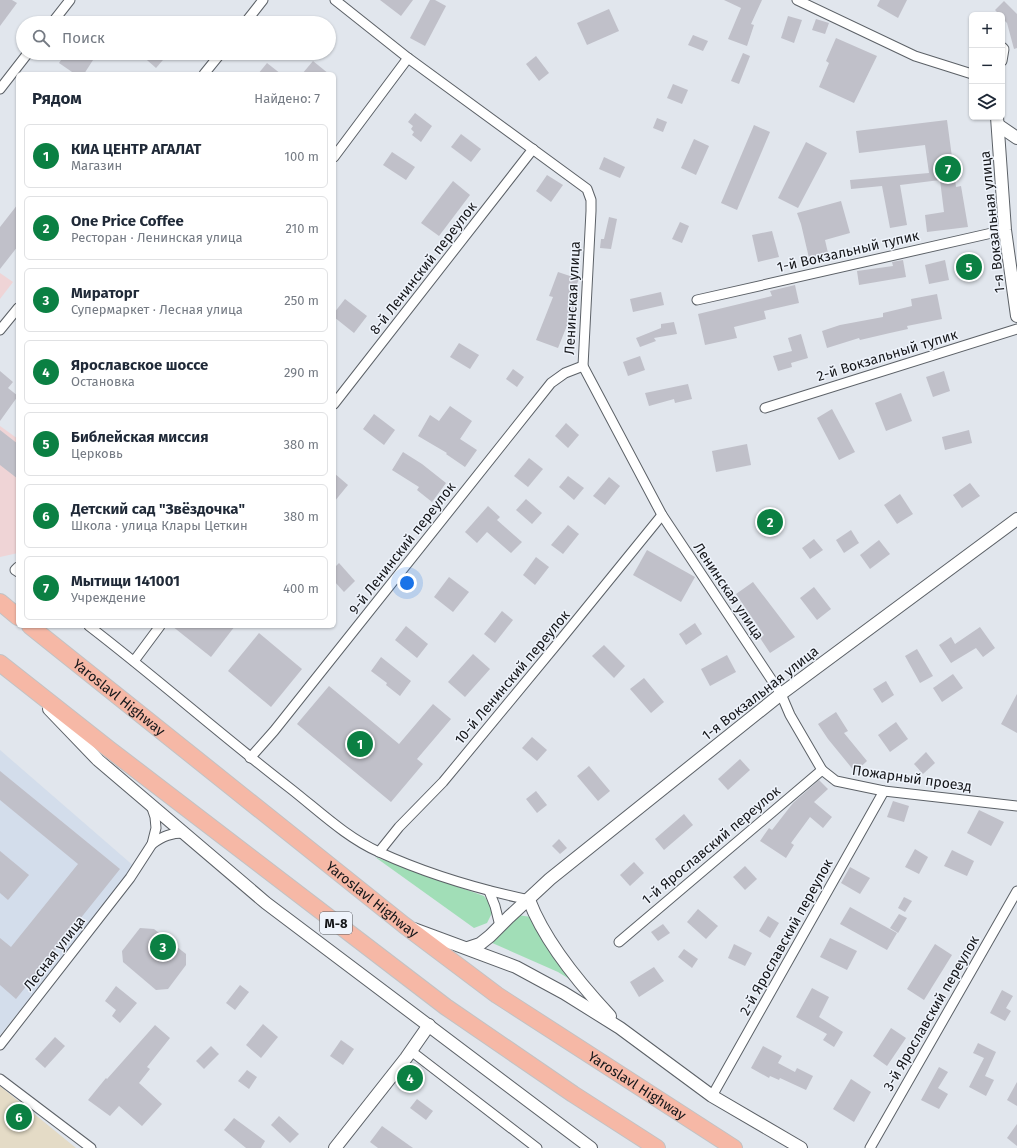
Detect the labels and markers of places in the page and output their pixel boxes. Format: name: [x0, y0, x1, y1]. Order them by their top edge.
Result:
pin: 7: [935, 154, 961, 184]
pin: 5: [956, 252, 982, 282]
pin: 2: [757, 507, 783, 537]
pin: 1: [347, 729, 373, 759]
pin: 3: [150, 932, 176, 962]
pin: 4: [397, 1063, 423, 1093]
pin: 6: [6, 1102, 32, 1132]

